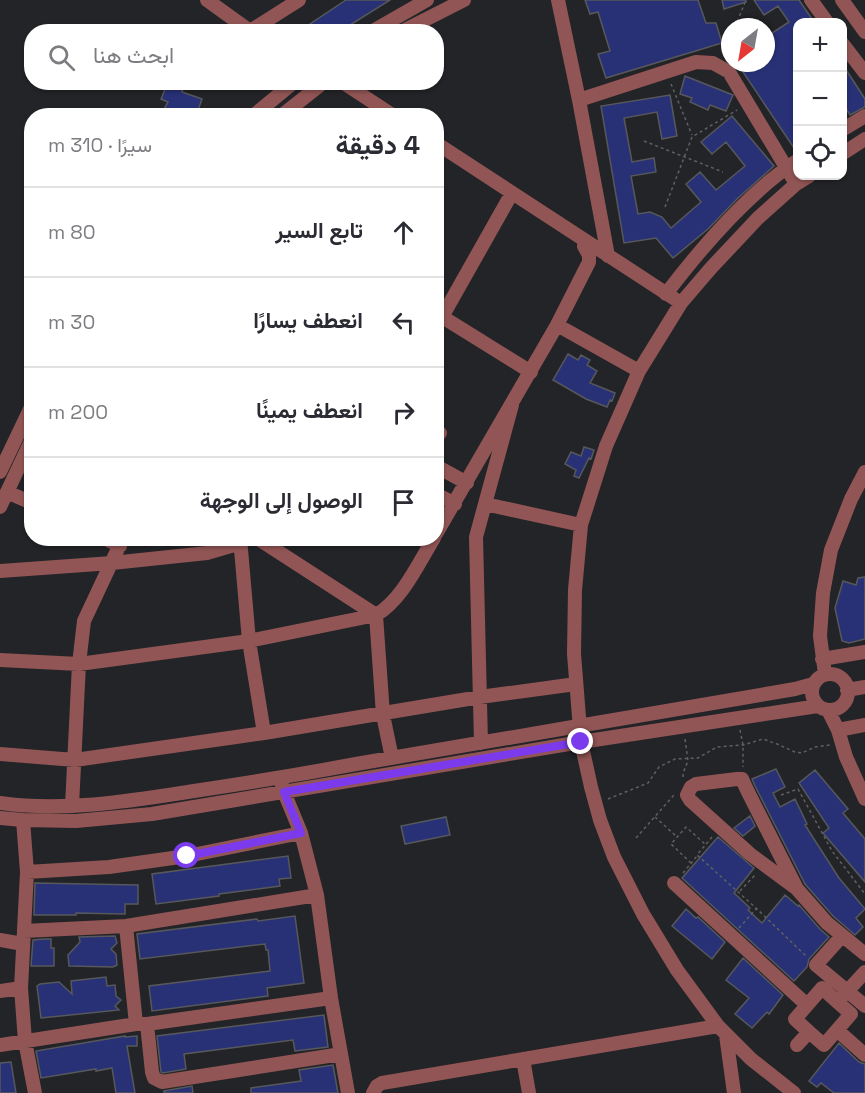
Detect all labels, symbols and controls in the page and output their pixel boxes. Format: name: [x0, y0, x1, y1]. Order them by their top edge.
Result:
north arrow: [721, 18, 775, 72]
map controls: [793, 18, 847, 180]
button: +: [793, 18, 847, 72]
search box: [24, 24, 444, 90]
icon: search: [45, 41, 78, 74]
text: ابحث هنا: [93, 41, 174, 69]
button: −: [793, 72, 847, 126]
button: locate: [793, 126, 847, 180]
text: 4 دقيقة: [336, 128, 420, 162]
text: سيرًا · 310 m: [48, 132, 152, 158]
text: تابع السير: [275, 216, 363, 244]
icon: ahead: [387, 216, 420, 249]
text: 80 m: [48, 219, 96, 245]
text: انعطف يسارًا: [253, 306, 363, 334]
icon: left: [387, 306, 420, 339]
text: 30 m: [48, 309, 95, 335]
text: انعطف يمينًا: [256, 396, 363, 424]
icon: right: [387, 396, 420, 429]
text: 200 m: [48, 399, 108, 425]
text: الوصول إلى الوجهة: [200, 486, 363, 514]
icon: arrive: [387, 486, 420, 519]
route end: [567, 728, 593, 754]
route start: [173, 842, 199, 868]

